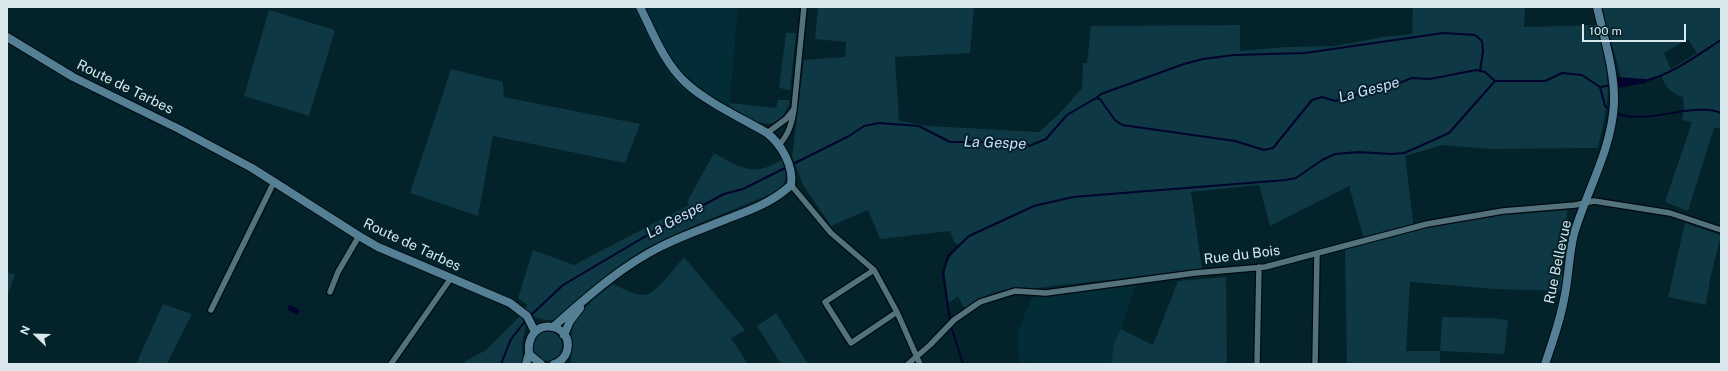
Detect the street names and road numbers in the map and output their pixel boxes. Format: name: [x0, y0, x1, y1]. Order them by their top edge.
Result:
street label: Route de Tarbes: [74, 56, 176, 118]
street label: Route de Tarbes: [361, 215, 463, 275]
street label: Rue Bellevue: [1541, 219, 1575, 305]
street label: Rue du Bois: [1203, 242, 1281, 268]

